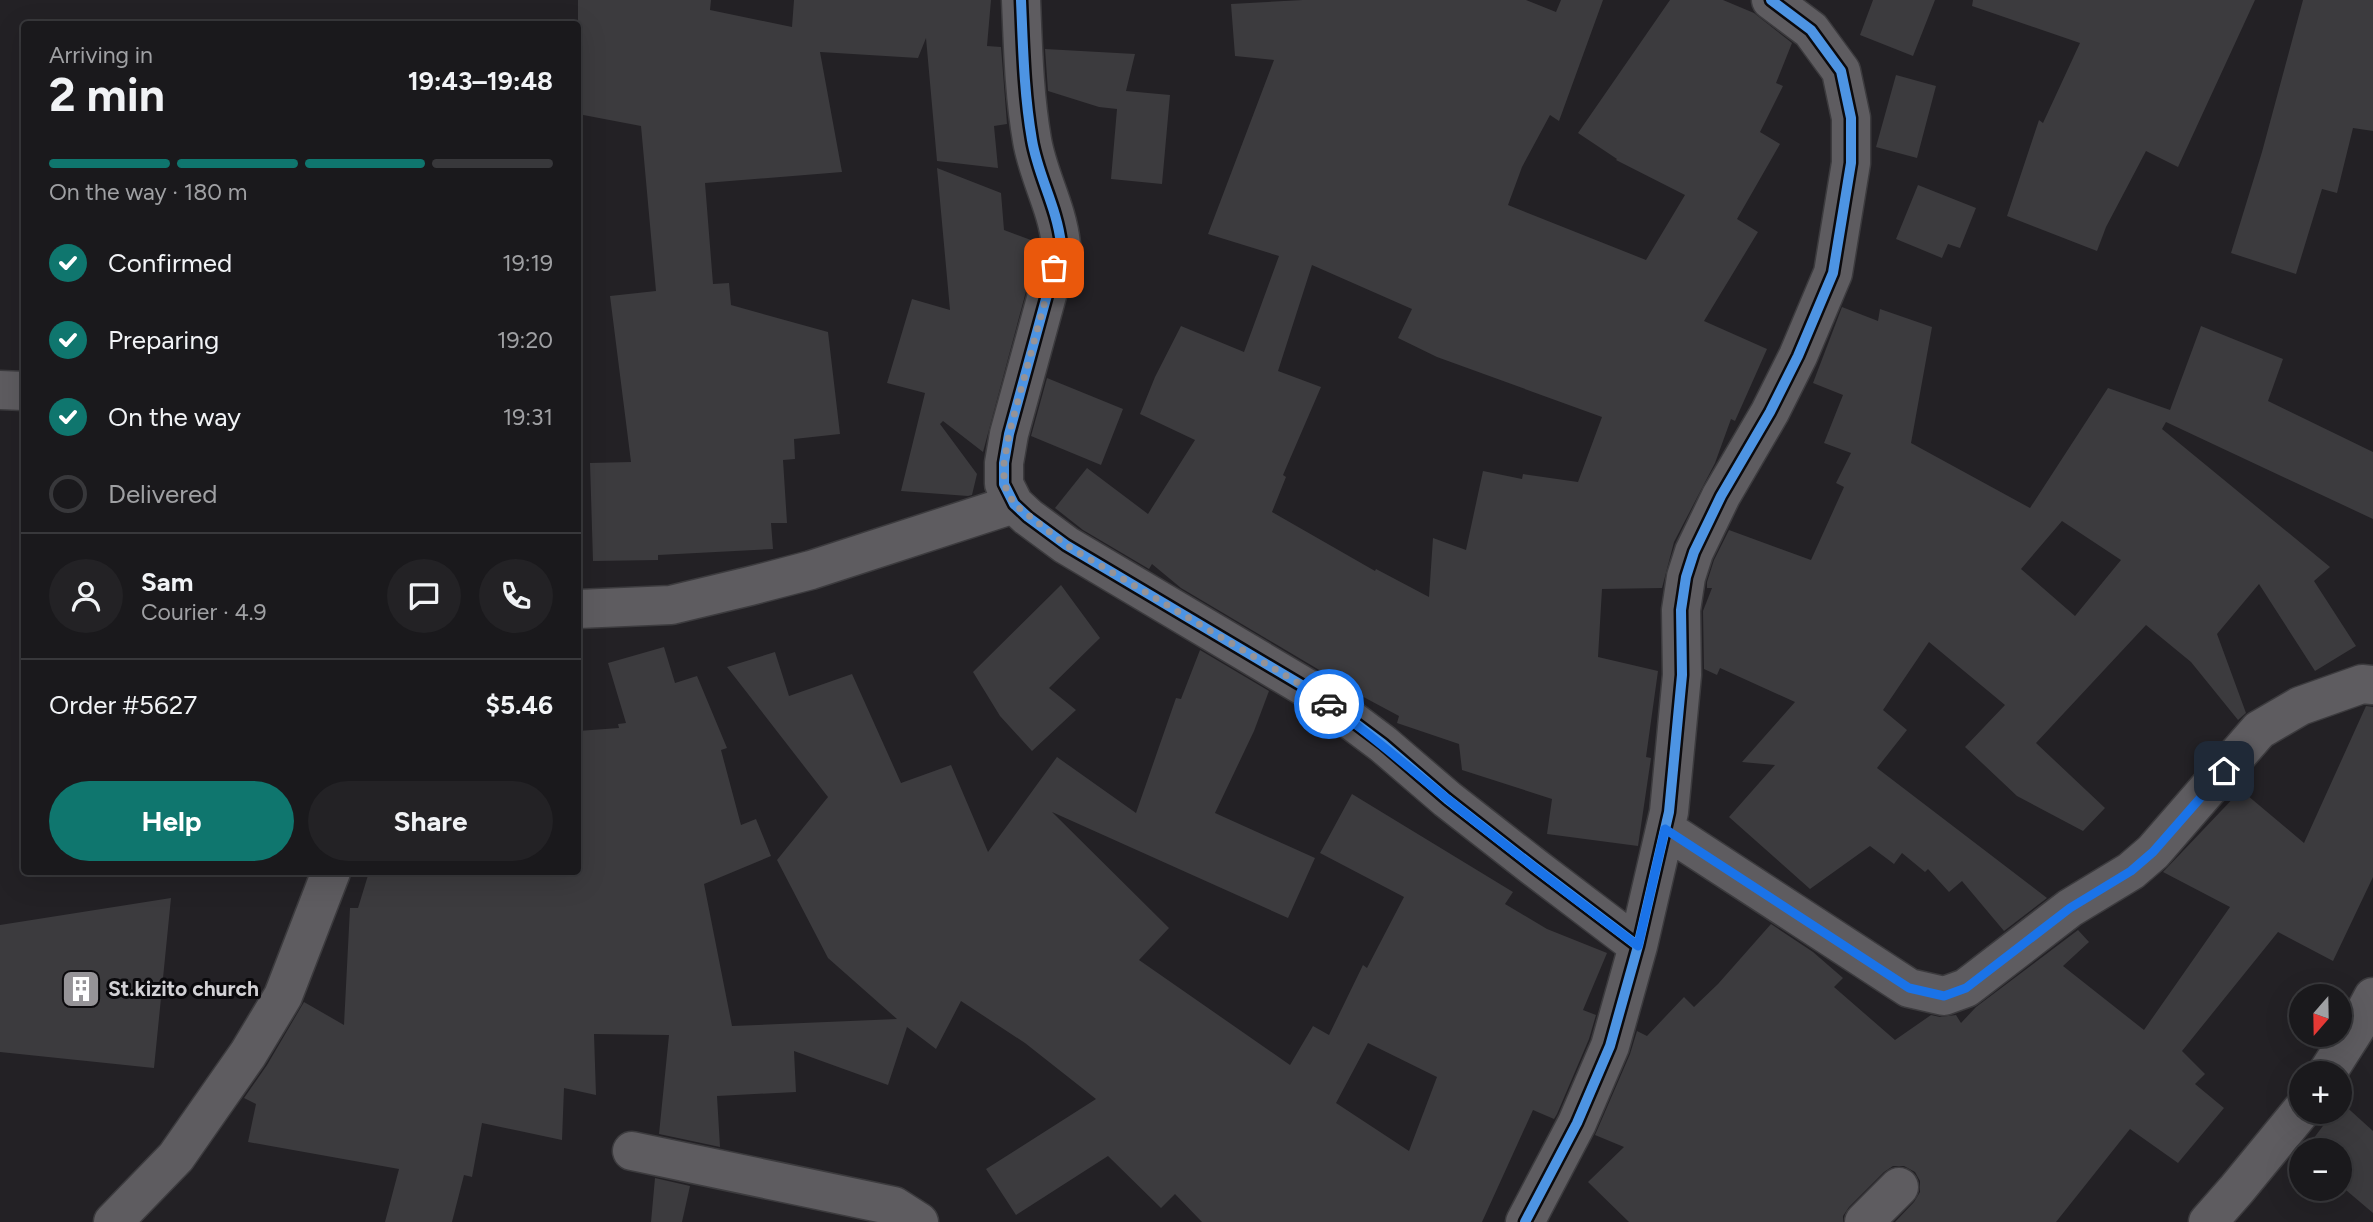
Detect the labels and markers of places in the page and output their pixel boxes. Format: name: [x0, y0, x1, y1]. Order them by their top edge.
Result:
pin: [1024, 238, 1084, 298]
pin: [2194, 741, 2254, 801]
building icon: St.kizito church: [60, 968, 102, 1010]
place label: St.kizito church: [108, 976, 259, 1001]

